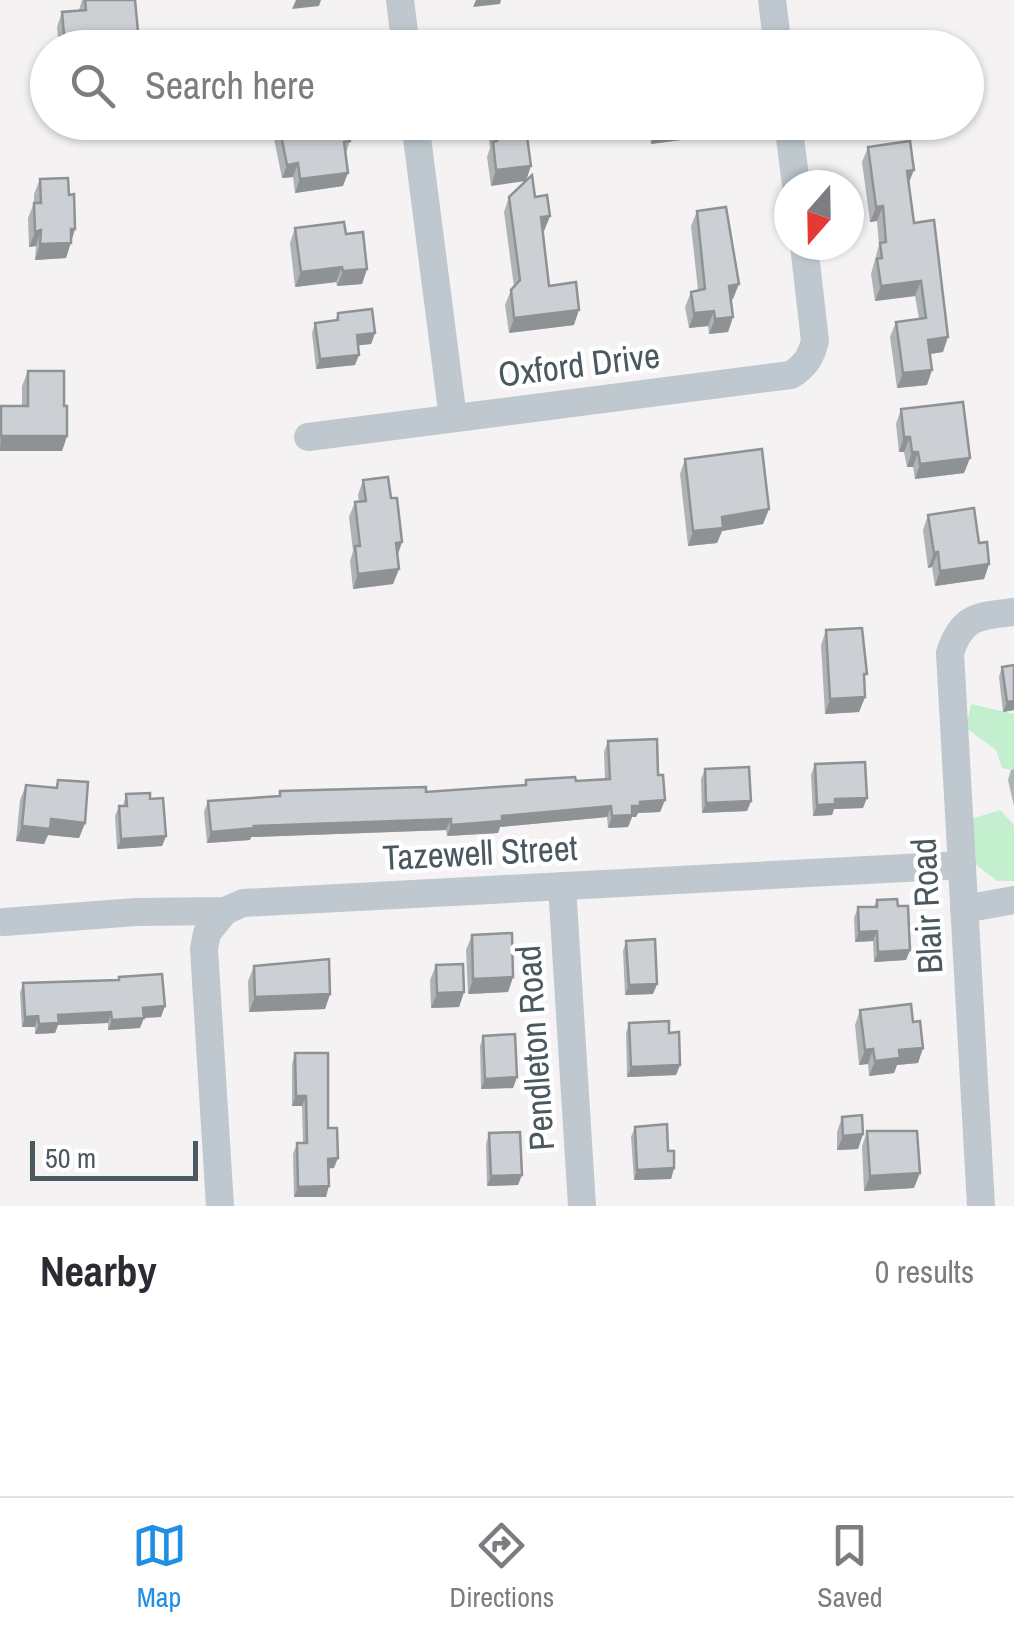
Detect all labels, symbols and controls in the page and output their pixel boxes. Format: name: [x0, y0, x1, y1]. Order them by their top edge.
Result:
search box: [30, 30, 984, 140]
icon: search: [65, 58, 120, 113]
text: Search here: [145, 60, 315, 111]
north arrow: [774, 170, 864, 260]
street label: Oxford Drive: [495, 331, 663, 398]
street label: Tazewell Street: [381, 824, 579, 881]
street label: Blair Road: [899, 837, 954, 975]
street label: Pendleton Road: [504, 944, 565, 1152]
scale bar: [30, 1136, 198, 1180]
text: 50 m: [45, 1139, 96, 1177]
text: Nearby: [40, 1243, 157, 1299]
text: 0 results: [875, 1250, 974, 1293]
tab: Map: [132, 1518, 187, 1616]
tab: Directions: [450, 1518, 554, 1616]
tab: Saved: [817, 1518, 882, 1616]

